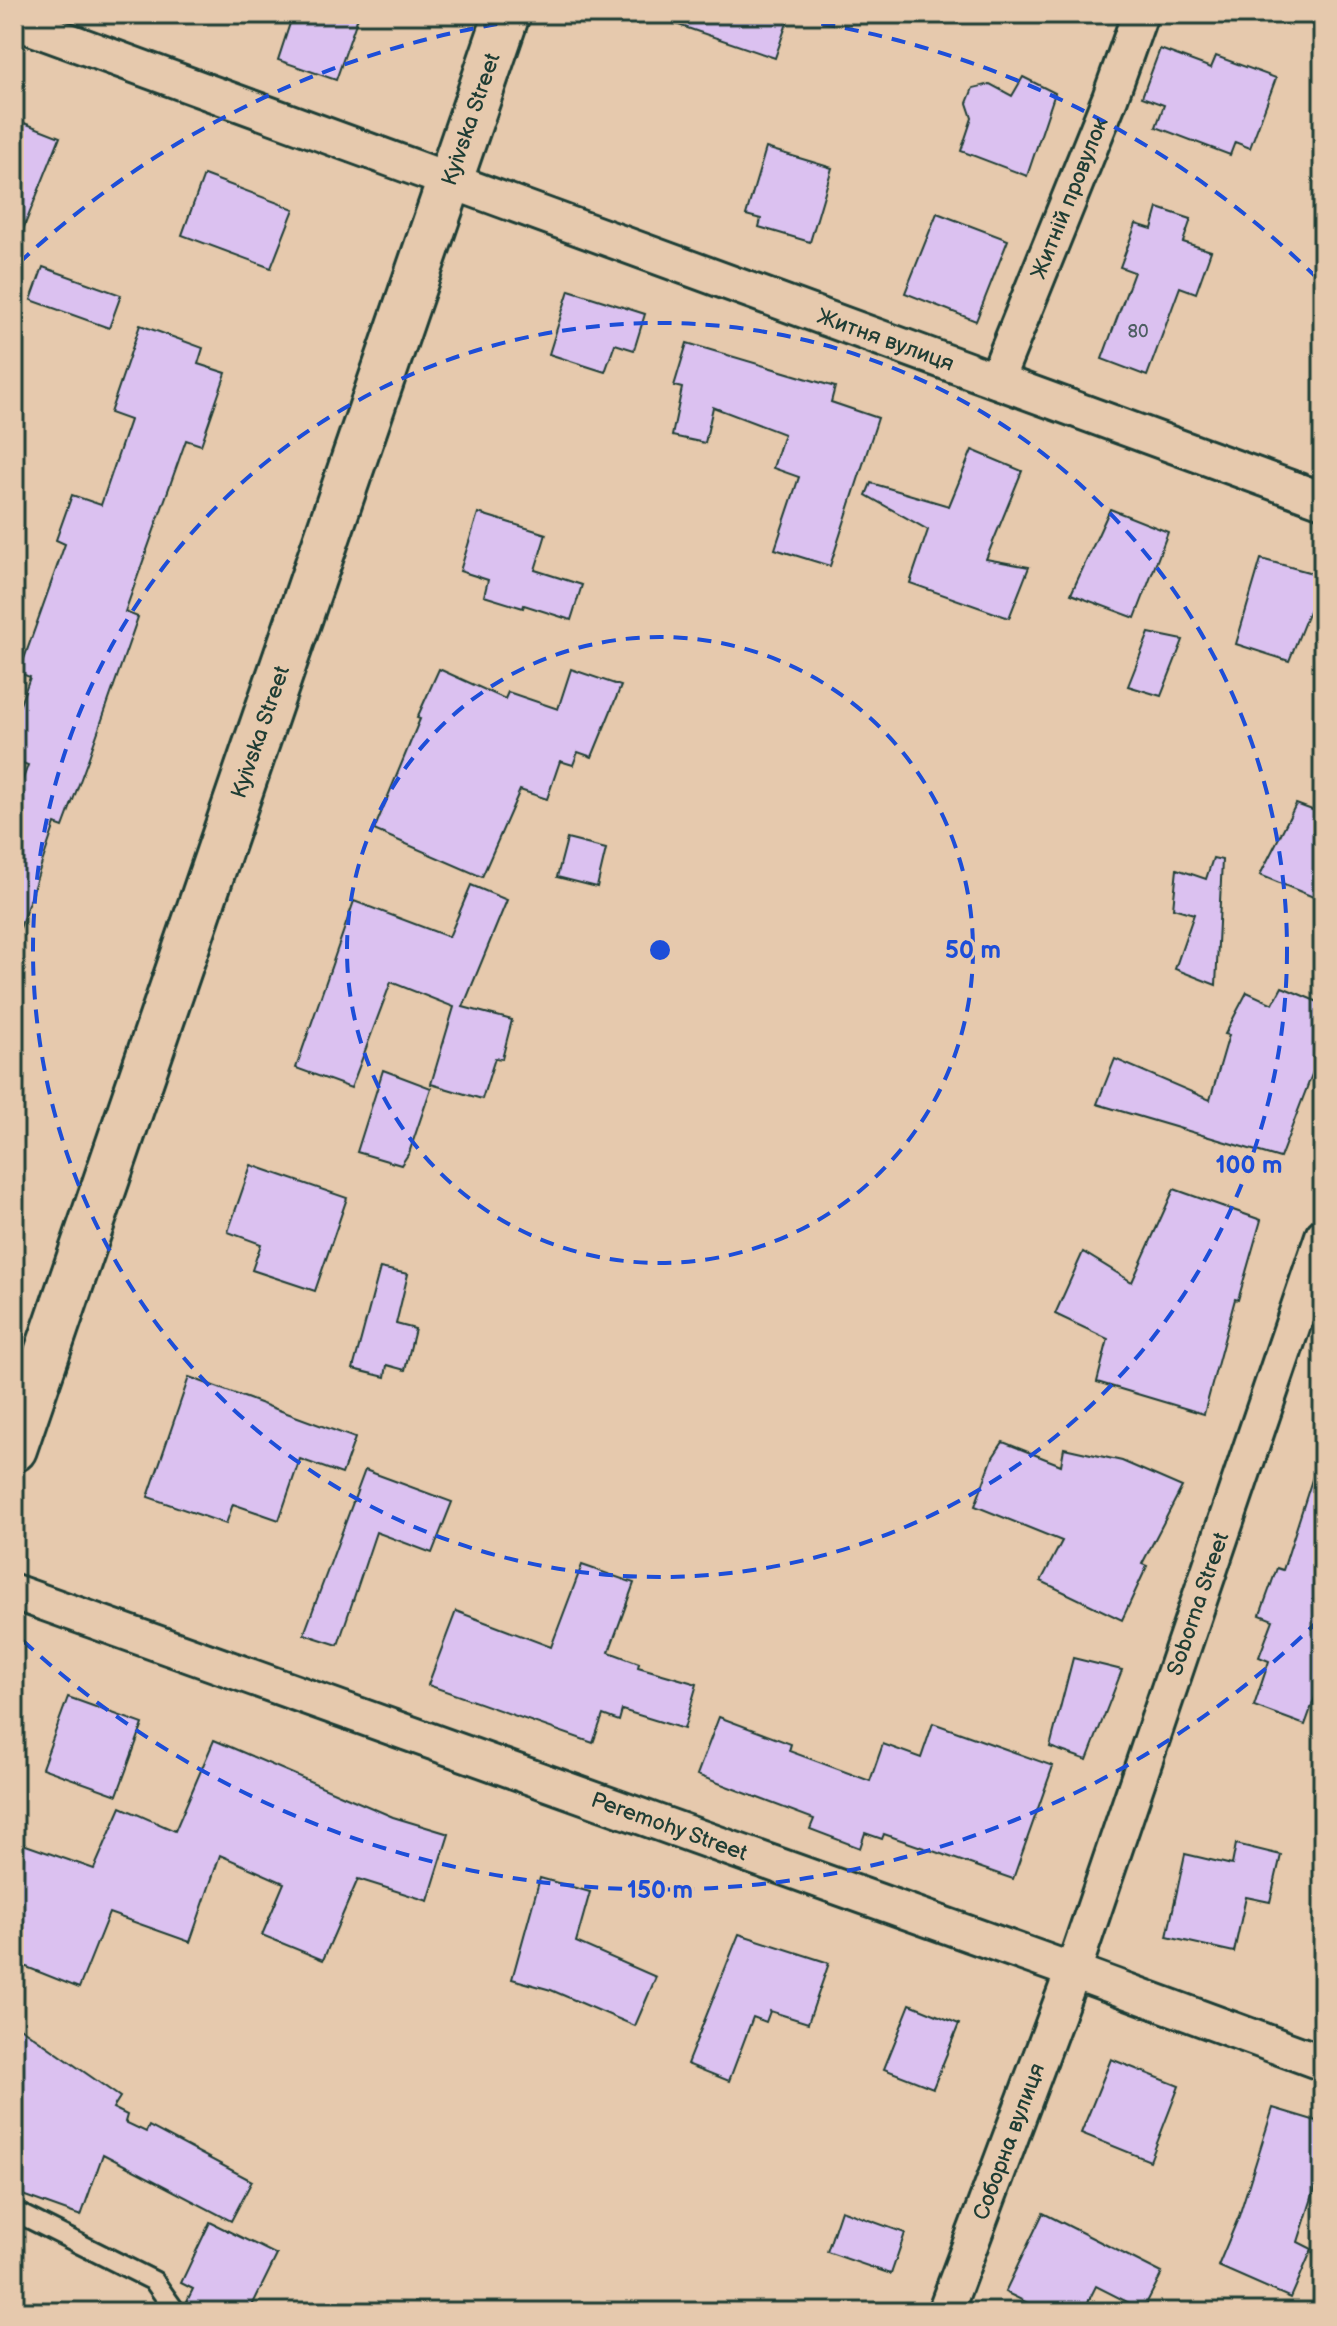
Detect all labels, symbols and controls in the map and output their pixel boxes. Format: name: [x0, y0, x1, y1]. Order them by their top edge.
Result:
street label: Kyivska Street: [436, 49, 506, 189]
street label: Житній провулок: [1025, 113, 1114, 283]
street label: Житня вулиця: [813, 302, 958, 377]
house number: 80: [1127, 321, 1149, 342]
street label: Kyivska Street: [225, 662, 296, 802]
centre of rings: [646, 936, 674, 964]
text: 50 m: [945, 936, 1001, 965]
text: 100 m: [1216, 1151, 1282, 1180]
street label: Soborna Street: [1161, 1529, 1235, 1679]
street label: Peremohy Street: [588, 1786, 751, 1867]
text: 150 m: [627, 1876, 693, 1905]
street label: Соборна вулиця: [967, 2059, 1051, 2224]

